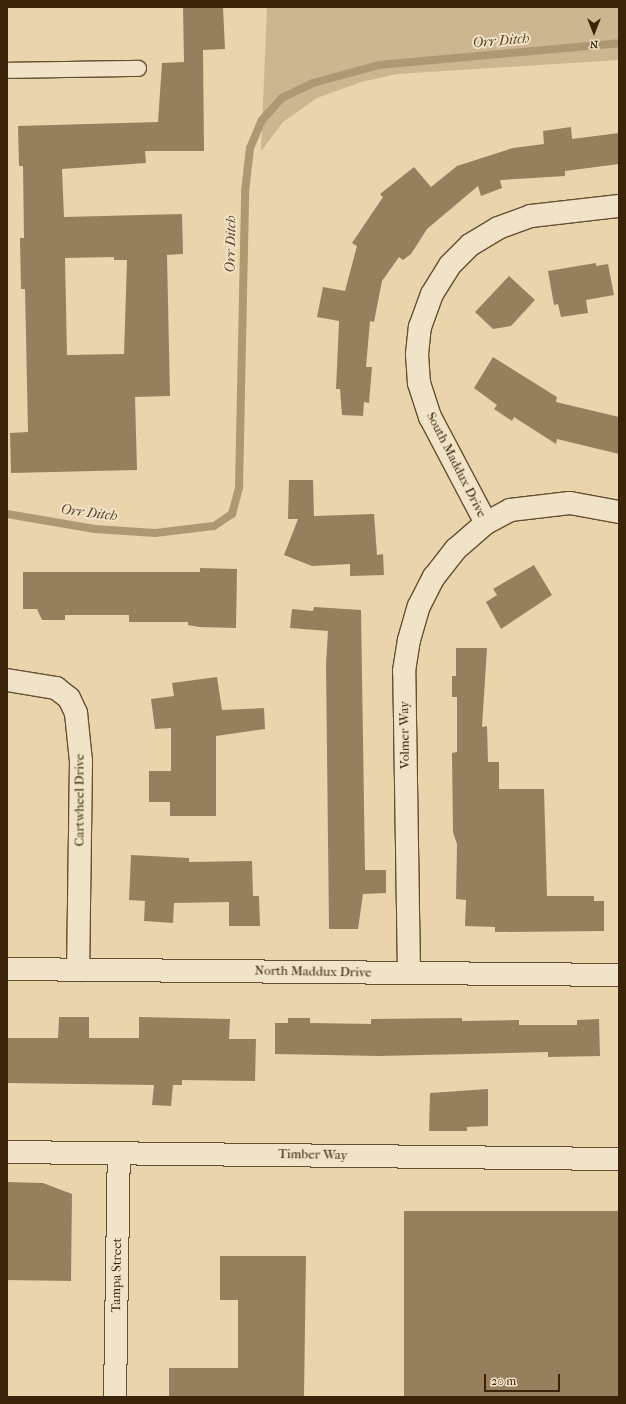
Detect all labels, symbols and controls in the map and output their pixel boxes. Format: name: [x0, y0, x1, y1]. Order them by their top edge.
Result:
north arrow: [574, 12, 614, 52]
water label: Orr Ditch: [472, 30, 530, 52]
text: N: [590, 38, 598, 51]
water label: Orr Ditch: [222, 215, 240, 273]
street label: South Maddux Drive: [423, 410, 489, 520]
water label: Orr Ditch: [60, 501, 118, 525]
street label: Volmer Way: [397, 701, 413, 769]
street label: Cartwheel Drive: [72, 754, 88, 846]
street label: North Maddux Drive: [254, 963, 372, 981]
street label: Timber Way: [278, 1147, 348, 1163]
street label: Tampa Street: [109, 1238, 125, 1312]
scale bar: [486, 1366, 562, 1392]
text: 20 m: [491, 1374, 516, 1388]

